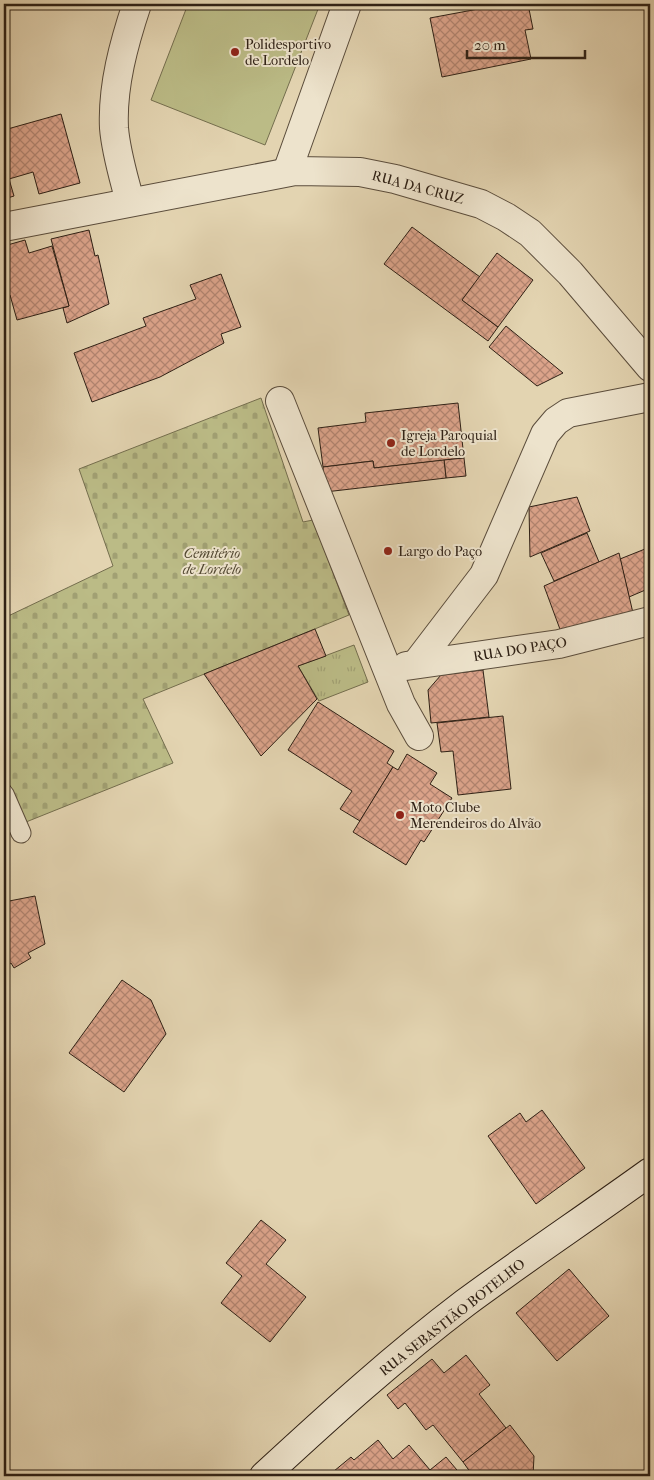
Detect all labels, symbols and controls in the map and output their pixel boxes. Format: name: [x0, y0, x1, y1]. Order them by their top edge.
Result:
scale bar: [467, 28, 584, 60]
place label: Polidesportivo de Lordelo: [245, 36, 331, 69]
text: 20 m: [474, 36, 506, 54]
marker: Polidesportivo de Lordelo: [229, 46, 241, 58]
street label: RUA DA CRUZ: [370, 167, 466, 208]
place label: Igreja Paroquial de Lordelo: [401, 427, 497, 460]
marker: Igreja Paroquial de Lordelo: [385, 437, 397, 449]
place label: Largo do Paço: [398, 543, 482, 560]
park label: Cemitério de Lordelo: [183, 545, 241, 578]
marker: Largo do Paço: [382, 545, 394, 557]
street label: RUA DO PAÇO: [472, 634, 568, 665]
place label: Moto Clube Merendeiros do Alvão: [410, 799, 541, 832]
marker: Moto Clube Merendeiros do Alvão: [394, 809, 406, 821]
street label: RUA SEBASTIÃO BOTELHO: [376, 1255, 529, 1380]

